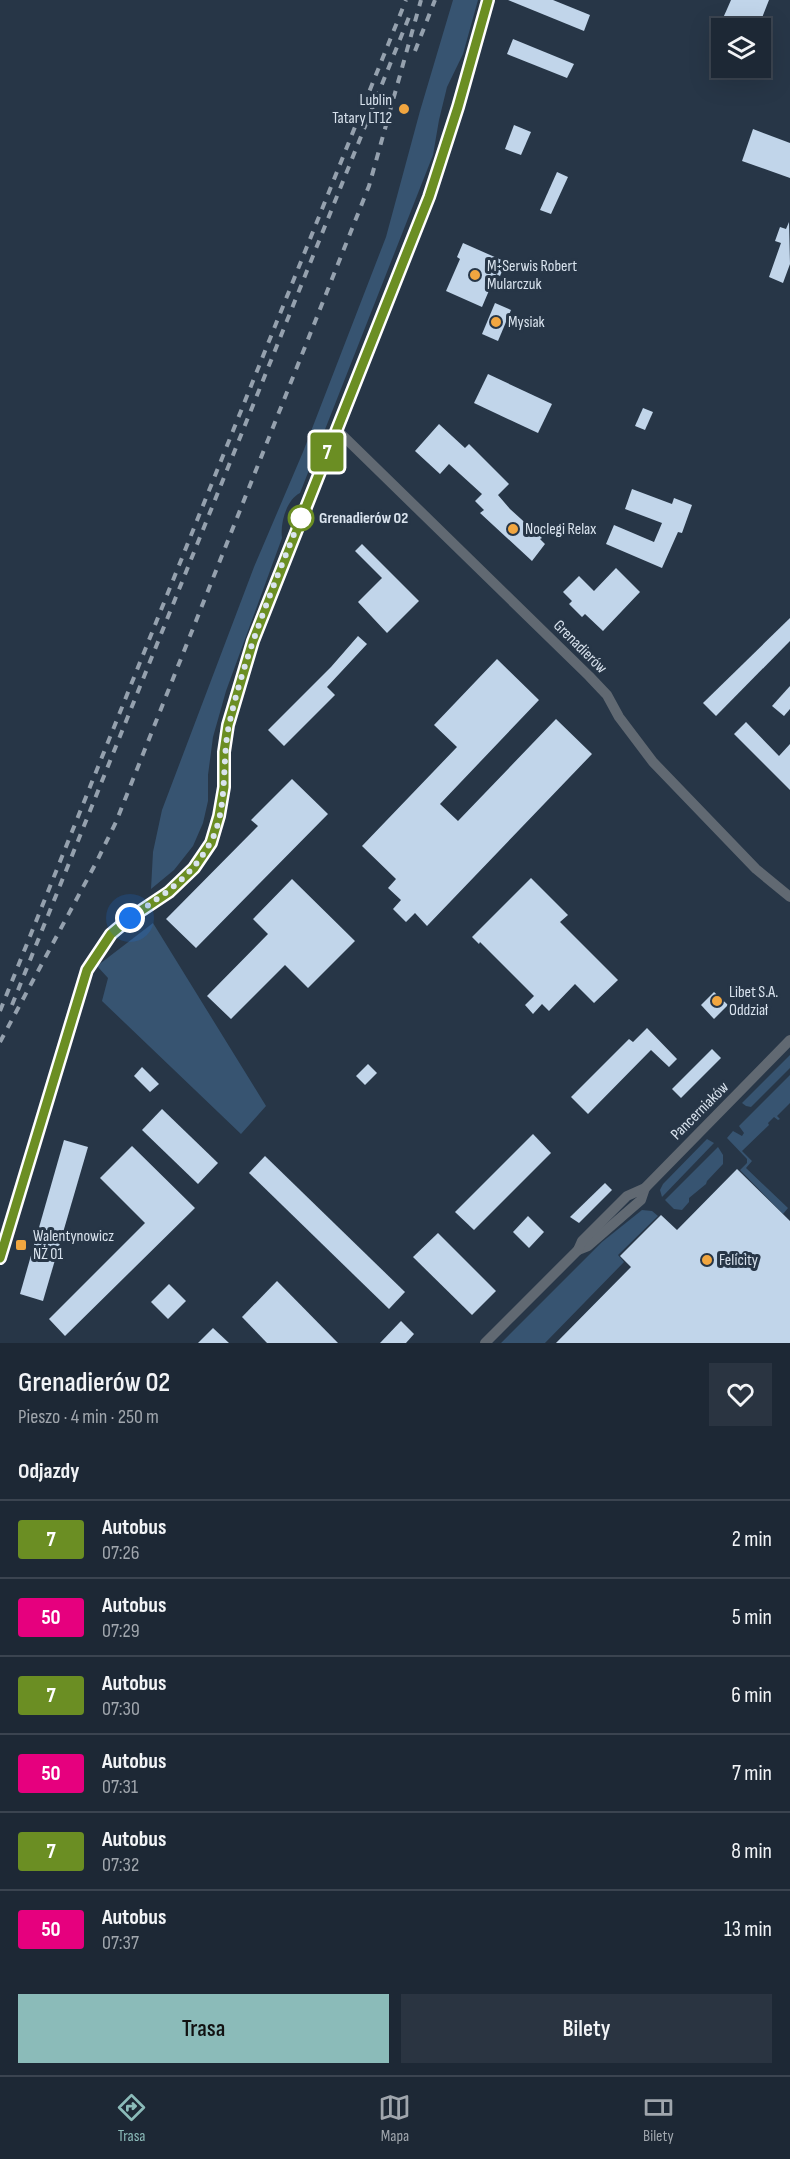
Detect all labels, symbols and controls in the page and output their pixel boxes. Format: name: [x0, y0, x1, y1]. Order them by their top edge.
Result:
map controls: [711, 18, 771, 78]
button: layers: [711, 18, 771, 78]
place label: Lublin Tatary LT12: [332, 91, 392, 128]
marker: Lublin Tatary LT12: [397, 102, 411, 116]
place label: M-Serwis Robert Mularczuk: [487, 257, 577, 294]
marker: M-Serwis Robert Mularczuk: [468, 268, 482, 282]
place label: Mysiak: [508, 313, 545, 332]
marker: Mysiak: [489, 315, 503, 329]
line badge: 7: [308, 432, 346, 472]
text: 7: [322, 440, 332, 465]
marker: Grenadierów 02: [288, 505, 314, 531]
place label: Grenadierów 02: [319, 509, 408, 528]
place label: Noclegi Relax: [525, 520, 596, 539]
marker: Noclegi Relax: [506, 522, 520, 536]
street label: Grenadierów: [549, 616, 611, 678]
your location: [115, 903, 145, 933]
place label: Libet S.A. Oddział: [729, 983, 778, 1020]
marker: Libet S.A. Oddział: [710, 994, 724, 1008]
street label: Pancerniaków: [667, 1078, 733, 1144]
place label: Walentynowicz NŻ 01: [33, 1227, 114, 1264]
marker: Walentynowicz NŻ 01: [14, 1238, 28, 1252]
place label: Felicity: [719, 1251, 758, 1270]
marker: Felicity: [700, 1253, 714, 1267]
button: heart: [709, 1363, 772, 1426]
text: Grenadierów 02: [18, 1366, 170, 1399]
text: Pieszo · 4 min · 250 m: [18, 1405, 159, 1429]
text: Odjazdy: [18, 1458, 79, 1485]
text: Autobus: [102, 1514, 166, 1541]
text: 2 min: [732, 1526, 772, 1553]
text: 7: [46, 1527, 56, 1552]
text: 07:26: [102, 1541, 140, 1565]
text: Autobus: [102, 1592, 166, 1619]
text: 5 min: [732, 1604, 772, 1631]
text: 50: [41, 1605, 61, 1630]
text: 07:29: [102, 1619, 140, 1643]
text: Autobus: [102, 1670, 166, 1697]
text: 6 min: [731, 1682, 772, 1709]
text: 7: [46, 1683, 56, 1708]
text: 07:30: [102, 1697, 140, 1721]
text: Autobus: [102, 1748, 166, 1775]
text: 7 min: [732, 1760, 772, 1787]
text: 50: [41, 1761, 61, 1786]
text: 07:31: [102, 1775, 138, 1799]
text: Autobus: [102, 1826, 166, 1853]
text: 8 min: [731, 1838, 772, 1865]
text: 7: [46, 1839, 56, 1864]
text: 07:32: [102, 1853, 139, 1877]
text: Autobus: [102, 1904, 166, 1931]
text: 13 min: [724, 1916, 772, 1943]
text: 50: [41, 1917, 61, 1942]
text: 07:37: [102, 1931, 139, 1955]
button: Trasa: [18, 1994, 389, 2063]
button: Bilety: [401, 1994, 772, 2063]
tab: Trasa: [115, 2091, 148, 2146]
tab: Mapa: [378, 2091, 411, 2146]
tab: Bilety: [642, 2091, 675, 2146]

